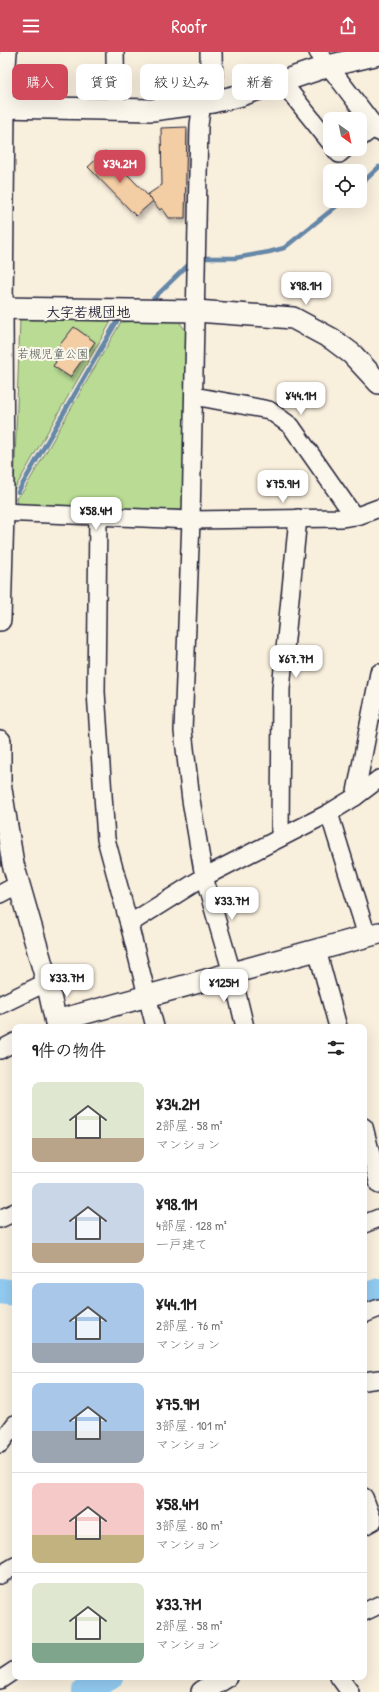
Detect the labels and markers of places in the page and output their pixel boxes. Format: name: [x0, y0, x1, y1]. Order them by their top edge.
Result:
pin: ¥34.2M: [87, 150, 153, 184]
pin: ¥98.1M: [273, 272, 339, 306]
pin: ¥44.1M: [268, 382, 334, 416]
pin: ¥75.9M: [250, 470, 316, 504]
pin: ¥58.4M: [63, 497, 129, 531]
pin: ¥67.7M: [263, 645, 329, 679]
pin: ¥33.7M: [199, 887, 265, 921]
pin: ¥33.7M: [34, 964, 100, 998]
pin: ¥125M: [196, 969, 252, 1003]

